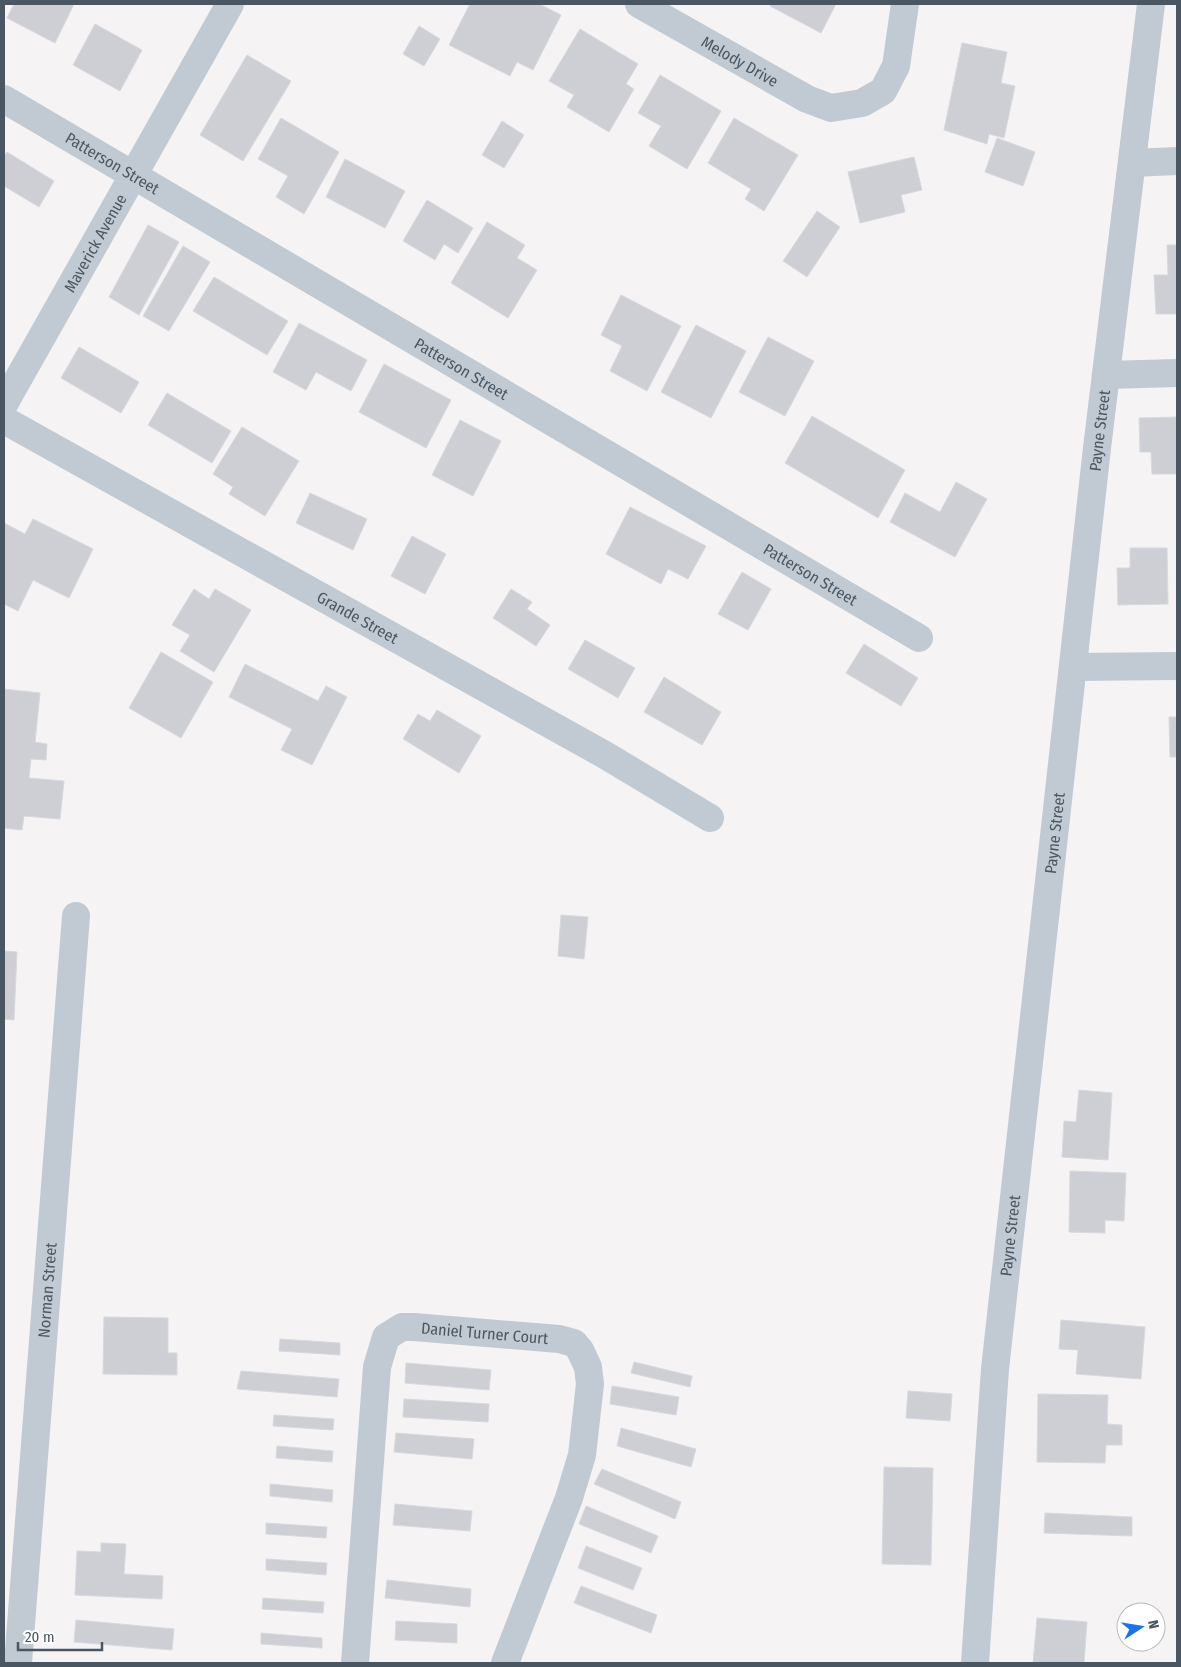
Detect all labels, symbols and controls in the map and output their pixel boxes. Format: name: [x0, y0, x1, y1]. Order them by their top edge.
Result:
street label: Melody Drive: [698, 32, 782, 90]
street label: Patterson Street: [62, 128, 164, 198]
street label: Maverick Avenue: [60, 190, 130, 295]
street label: Patterson Street: [411, 333, 513, 404]
street label: Payne Street: [1085, 388, 1114, 472]
street label: Patterson Street: [760, 539, 862, 609]
street label: Grande Street: [314, 587, 402, 648]
street label: Payne Street: [1040, 791, 1068, 875]
street label: Payne Street: [996, 1193, 1024, 1277]
street label: Norman Street: [34, 1241, 60, 1338]
street label: Daniel Turner Court: [421, 1318, 550, 1348]
north arrow: [1116, 1602, 1166, 1652]
text: N: [1144, 1619, 1162, 1630]
scale bar: [18, 1620, 101, 1652]
text: 20 m: [25, 1628, 55, 1646]

